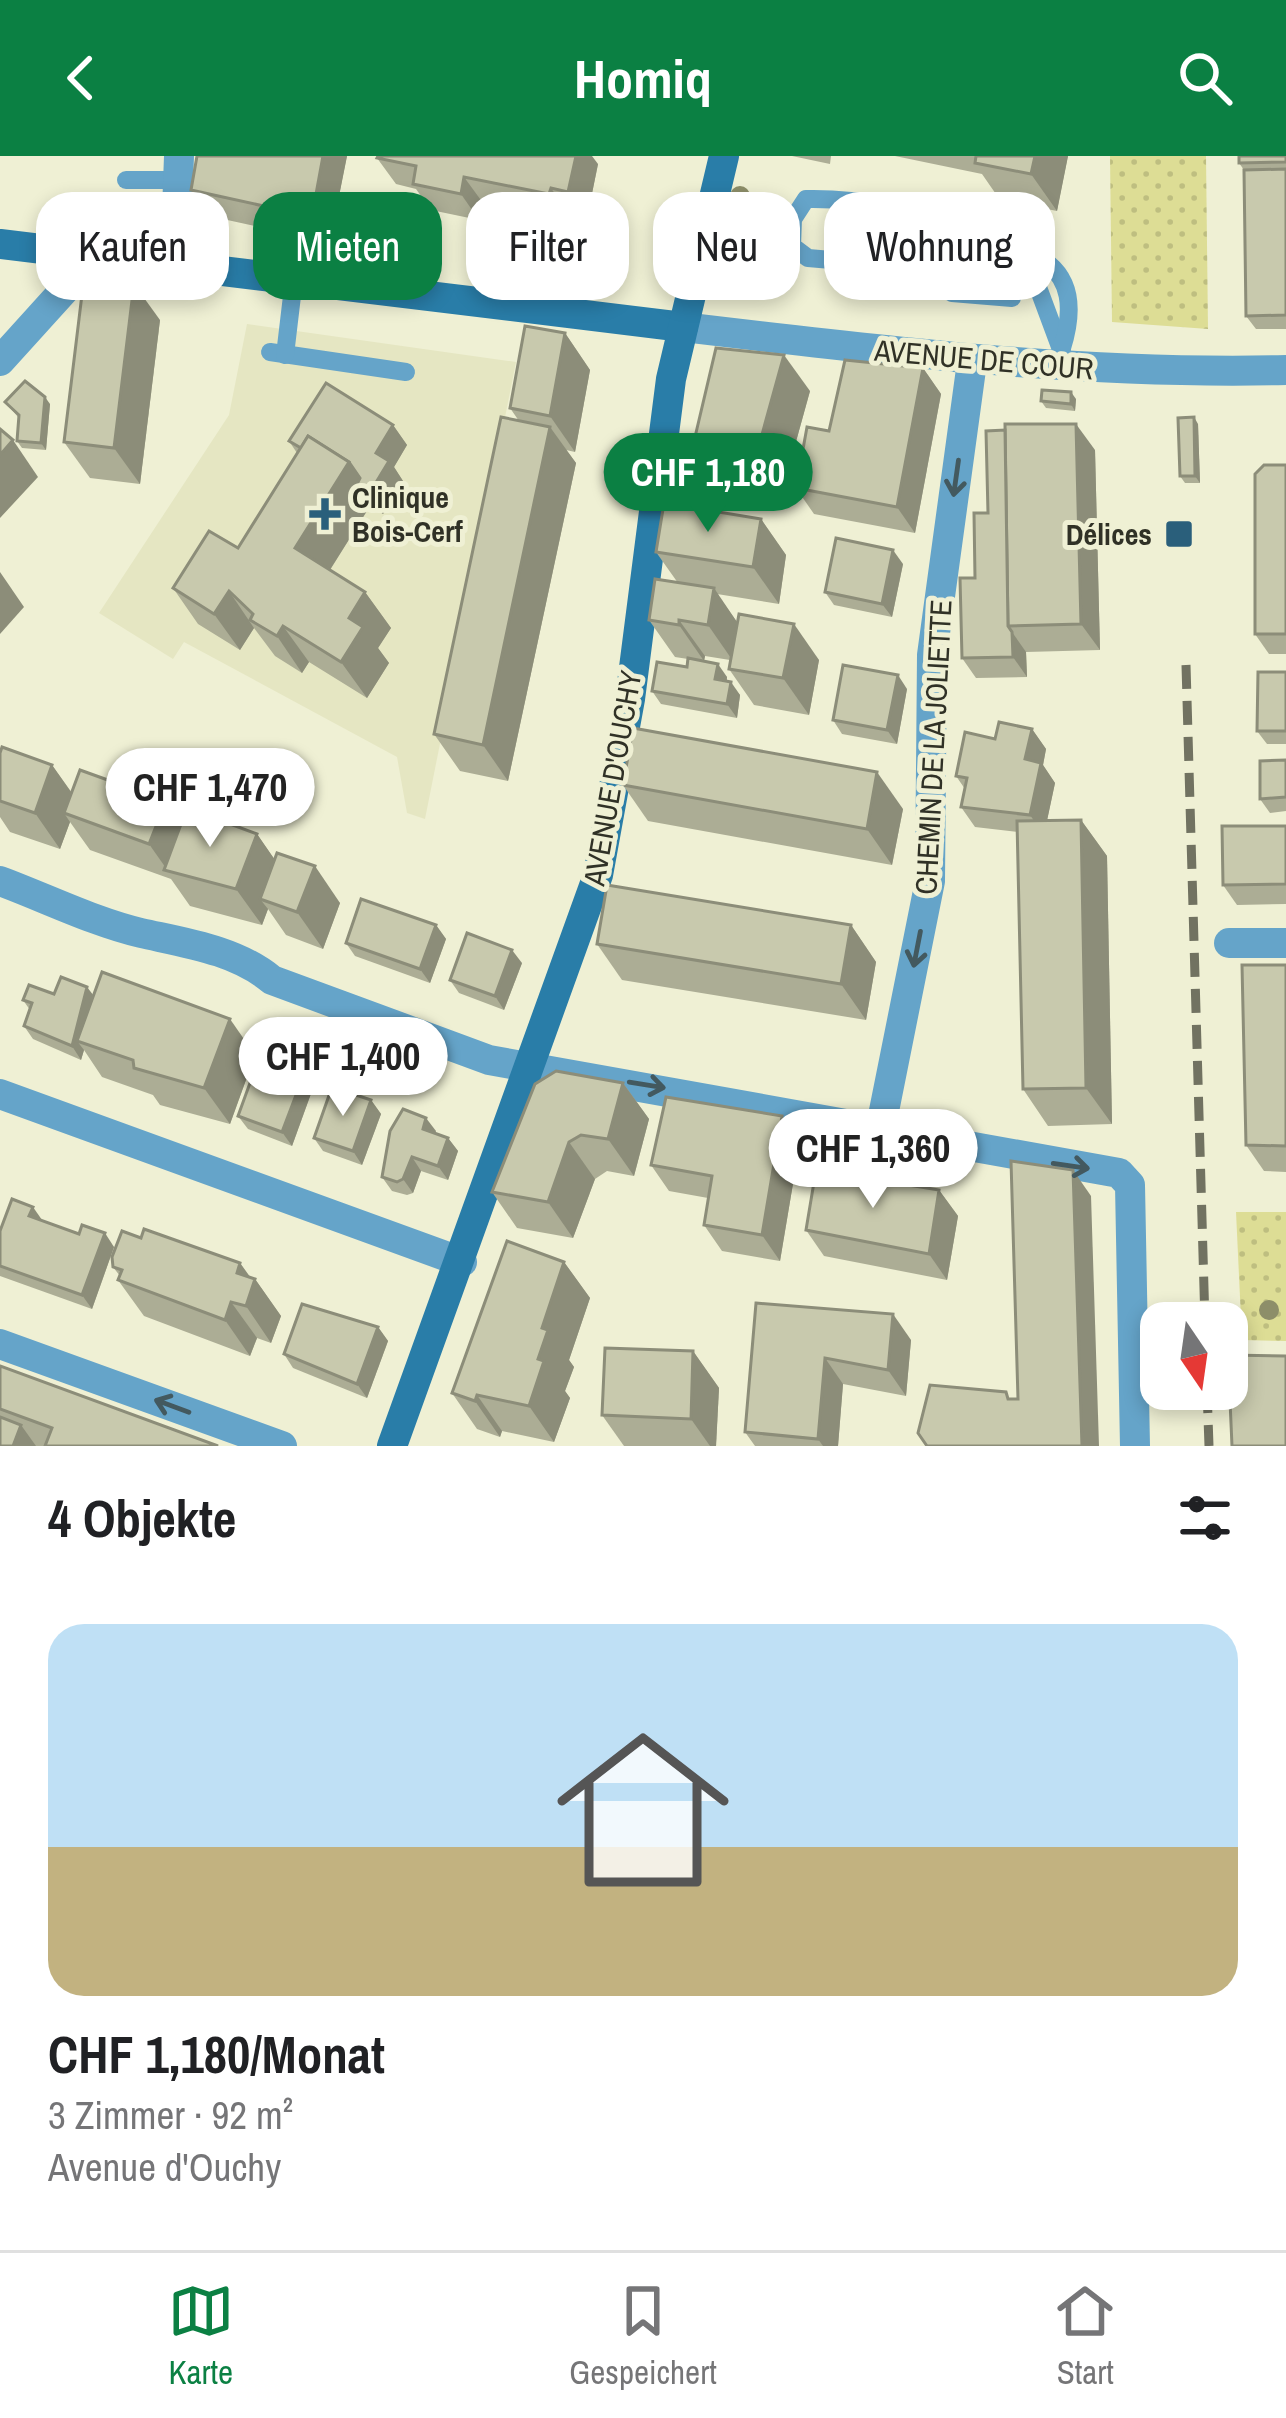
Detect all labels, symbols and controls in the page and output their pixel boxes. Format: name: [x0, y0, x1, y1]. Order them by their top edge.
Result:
text: Homiq: [574, 42, 712, 115]
icon: back: [48, 45, 114, 111]
icon: search: [1172, 45, 1238, 111]
chip: Kaufen: [36, 192, 229, 300]
chip: Mieten: [253, 192, 442, 300]
chip: Filter: [466, 192, 629, 300]
chip: Neu: [653, 192, 800, 300]
chip: Wohnung: [824, 192, 1055, 300]
street label: AVENUE DE COUR: [872, 329, 1095, 389]
pin: CHF 1,180: [571, 433, 845, 535]
text: CHF 1,180: [631, 446, 785, 498]
one-way arrow: [945, 457, 967, 496]
place label: Clinique Bois-Cerf: [352, 477, 464, 551]
marker: Clinique Bois-Cerf: [309, 498, 341, 530]
place label: Délices: [1066, 514, 1152, 554]
marker: Délices: [1163, 518, 1195, 550]
street label: CHEMIN DE LA JOLIETTE: [905, 599, 961, 895]
street label: AVENUE D'OUCHY: [573, 667, 651, 890]
pin: CHF 1,470: [73, 748, 347, 850]
text: CHF 1,470: [133, 761, 287, 813]
one-way arrow: [905, 928, 927, 967]
pin: CHF 1,400: [206, 1017, 480, 1119]
text: CHF 1,400: [266, 1030, 420, 1082]
one-way arrow: [627, 1074, 666, 1097]
pin: CHF 1,360: [736, 1109, 1010, 1211]
text: CHF 1,360: [796, 1122, 950, 1174]
one-way arrow: [1051, 1155, 1090, 1178]
north arrow: [1140, 1302, 1248, 1410]
map controls: [1140, 1302, 1248, 1410]
one-way arrow: [154, 1394, 191, 1415]
text: 4 Objekte: [48, 1484, 236, 1553]
icon: filters: [1172, 1485, 1238, 1551]
icon: home: [535, 1702, 751, 1918]
text: CHF 1,180/Monat: [48, 2020, 385, 2089]
text: 3 Zimmer · 92 m²: [48, 2089, 293, 2141]
text: Avenue d'Ouchy: [48, 2141, 281, 2193]
tab: Karte: [168, 2278, 234, 2394]
tab: Gespeichert: [569, 2278, 717, 2394]
tab: Start: [1052, 2278, 1118, 2394]

